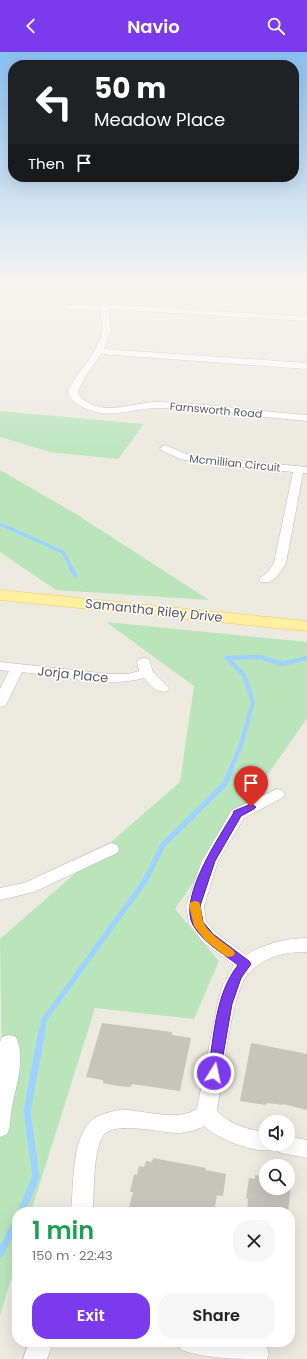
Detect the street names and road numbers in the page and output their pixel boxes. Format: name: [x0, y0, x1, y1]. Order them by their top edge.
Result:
street label: Farnsworth Road: [169, 398, 263, 422]
street label: Mcmillian Circuit: [189, 450, 281, 476]
street label: Samantha Riley Drive: [84, 594, 224, 627]
street label: Jorja Place: [37, 661, 109, 688]

